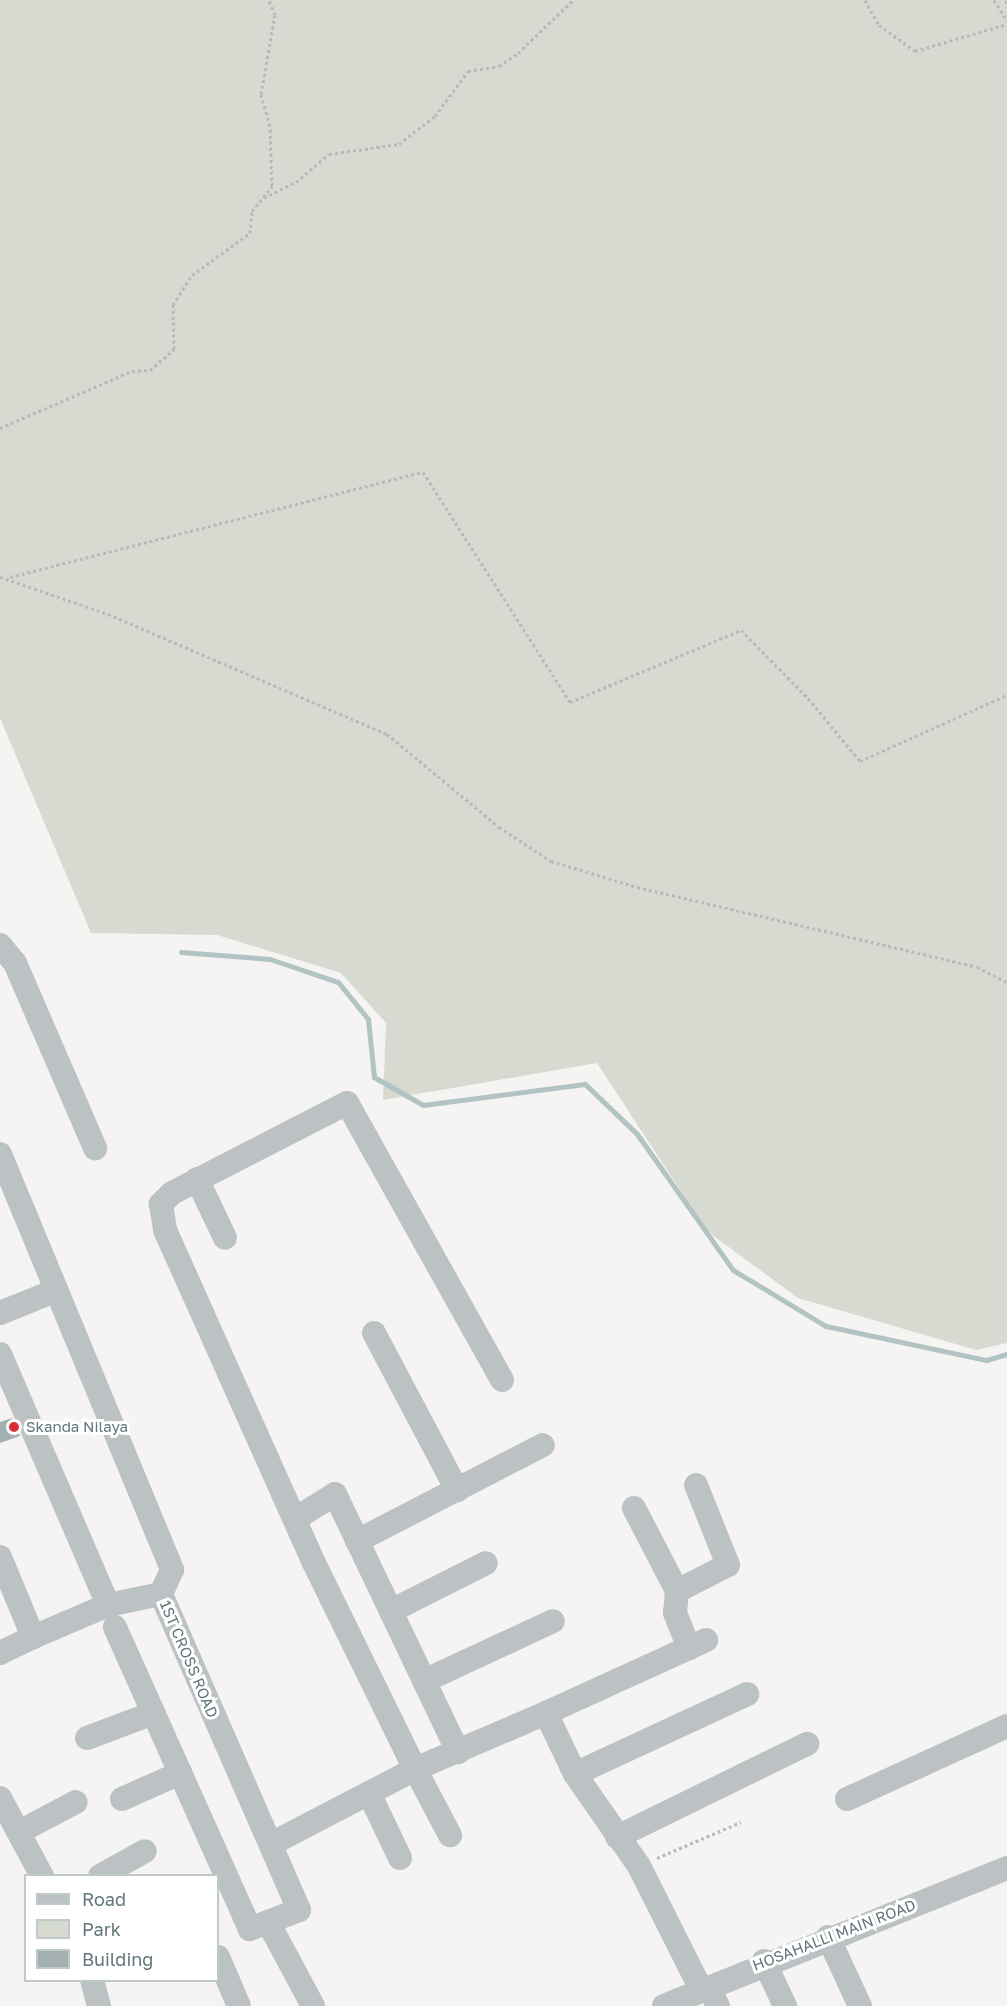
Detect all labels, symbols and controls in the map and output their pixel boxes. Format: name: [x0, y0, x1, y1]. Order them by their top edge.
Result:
place label: Skanda Nilaya: [26, 1418, 128, 1436]
marker: Skanda Nilaya: [7, 1420, 21, 1434]
street label: 1ST CROSS ROAD: [156, 1598, 222, 1720]
legend: [24, 1874, 219, 1982]
text: Road: [82, 1888, 126, 1910]
street label: HOSAHALLI MAIN ROAD: [750, 1896, 918, 1974]
text: Park: [82, 1918, 121, 1940]
text: Building: [82, 1948, 153, 1970]

